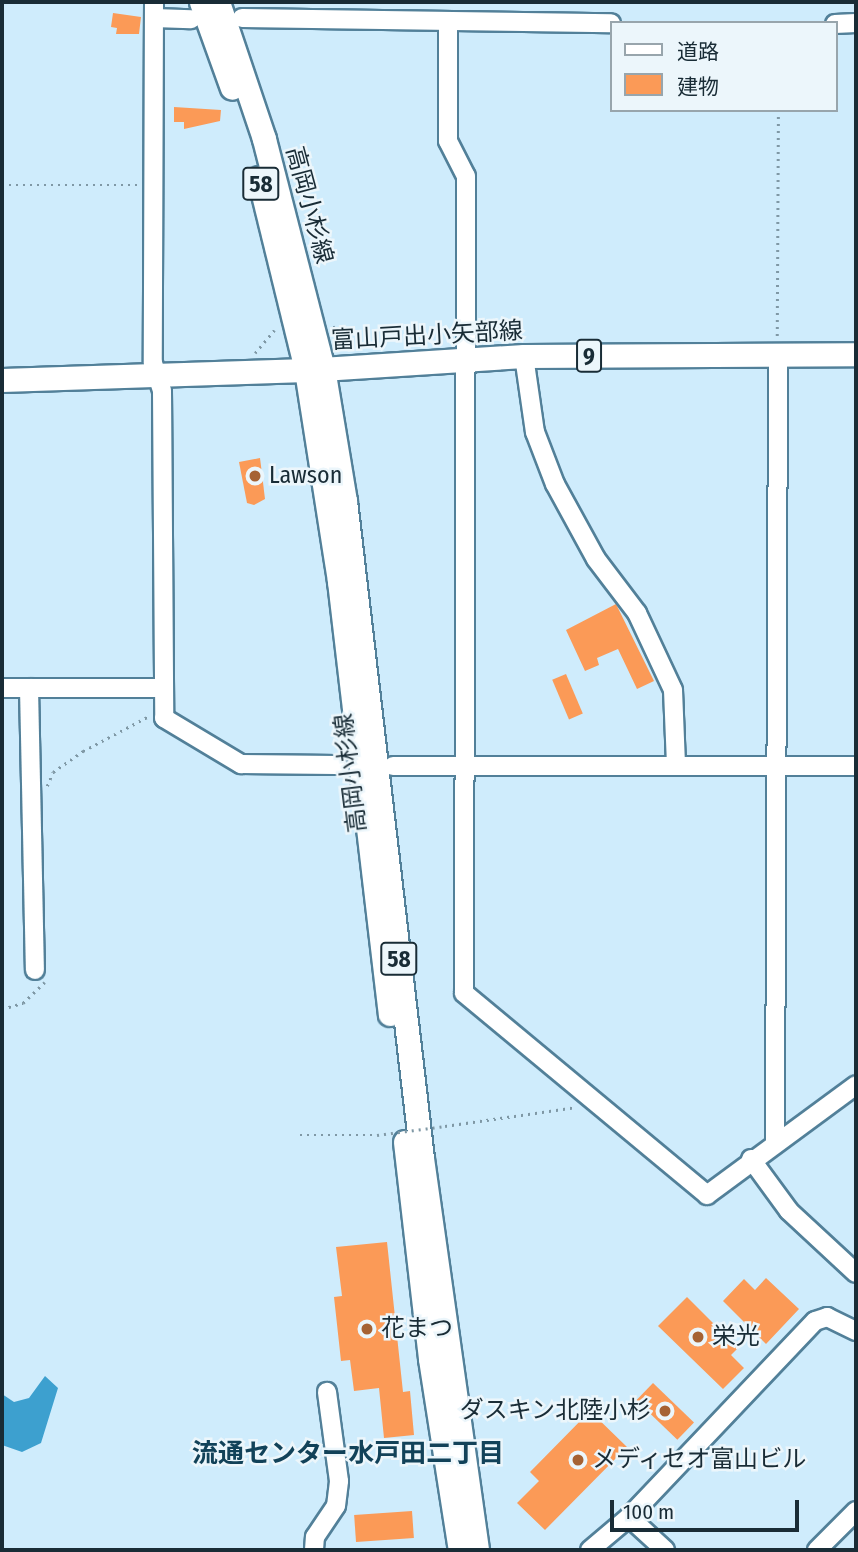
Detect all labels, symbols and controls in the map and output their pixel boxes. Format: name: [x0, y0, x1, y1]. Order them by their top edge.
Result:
legend: [610, 21, 837, 112]
text: 道路: [677, 39, 719, 65]
text: 建物: [677, 74, 719, 100]
street label: 高岡小杉線: [280, 143, 338, 267]
road number: 58: [242, 164, 280, 204]
street label: 富山戸出小矢部線: [330, 317, 524, 355]
road number: 9: [575, 336, 603, 376]
place label: Lawson: [269, 462, 342, 490]
marker: Lawson: [247, 468, 263, 484]
street label: 高岡小杉線: [329, 712, 373, 834]
road number: 58: [380, 940, 418, 978]
place label: 花まつ: [381, 1315, 453, 1343]
marker: 花まつ: [359, 1321, 375, 1337]
place label: 栄光: [712, 1323, 760, 1351]
marker: 栄光: [690, 1329, 706, 1345]
place label: ダスキン北陸小杉: [459, 1397, 651, 1425]
marker: ダスキン北陸小杉: [657, 1403, 673, 1419]
district label: 流通センター水戸田二丁目: [192, 1438, 504, 1470]
place label: メディセオ富山ビル: [592, 1446, 808, 1474]
marker: メディセオ富山ビル: [570, 1452, 586, 1468]
scale bar: [613, 1486, 802, 1530]
text: 100 m: [623, 1499, 674, 1525]

